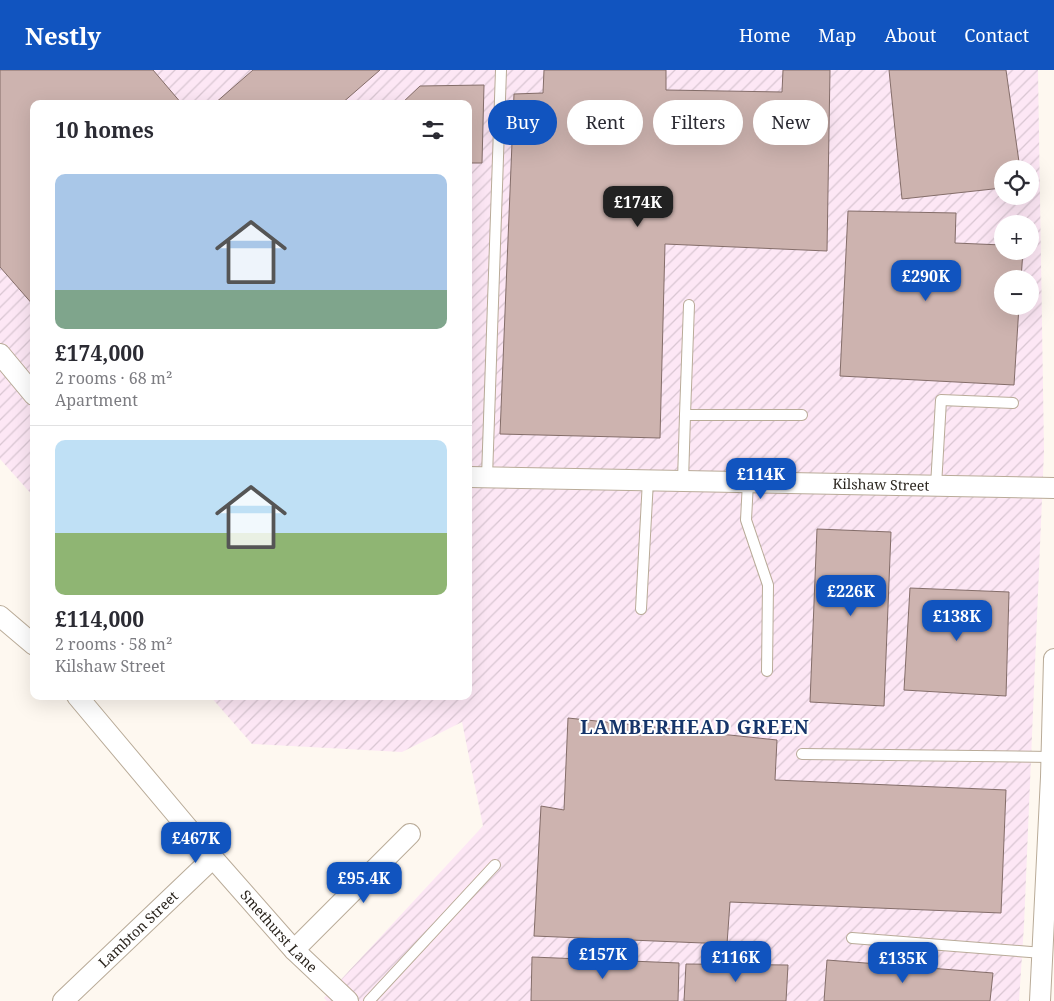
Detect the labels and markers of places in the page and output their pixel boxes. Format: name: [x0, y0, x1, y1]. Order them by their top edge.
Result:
pin: £174K: [603, 186, 673, 228]
pin: £290K: [891, 260, 961, 302]
pin: £114K: [726, 458, 796, 500]
pin: £226K: [816, 574, 886, 617]
pin: £138K: [922, 600, 992, 642]
pin: £467K: [161, 822, 231, 864]
pin: £95.4K: [323, 862, 405, 904]
pin: £157K: [568, 938, 638, 980]
pin: £116K: [701, 940, 771, 983]
pin: £135K: [868, 942, 938, 984]

